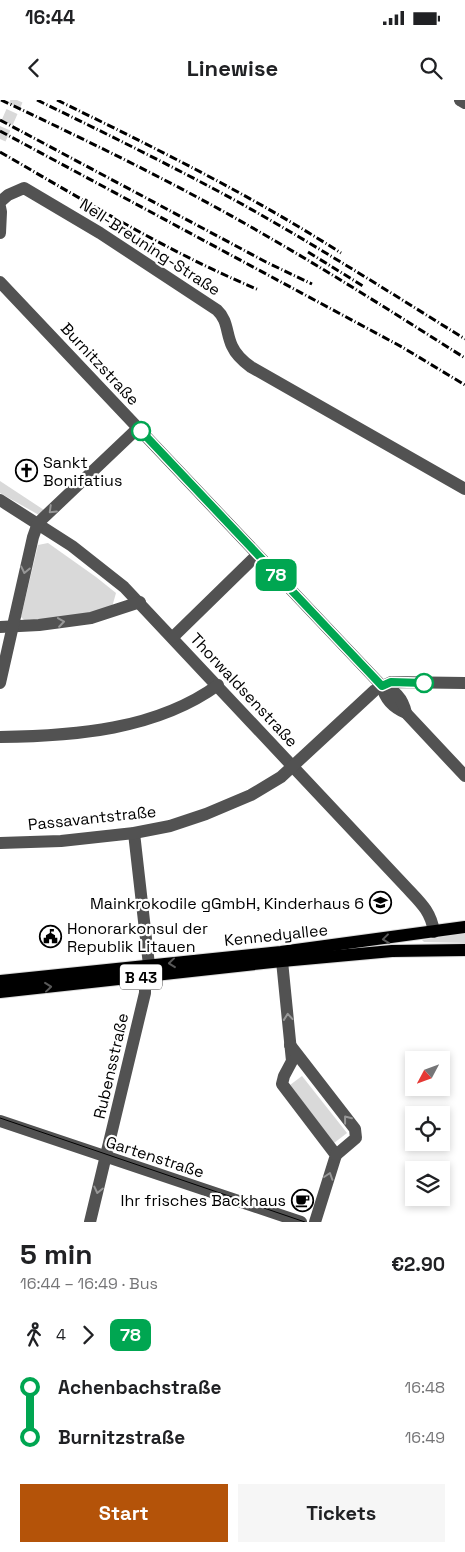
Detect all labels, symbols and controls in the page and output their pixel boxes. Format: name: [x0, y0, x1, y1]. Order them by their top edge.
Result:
text: 16:44: [25, 5, 75, 30]
icon: back: [20, 54, 48, 82]
text: Linewise: [187, 54, 278, 82]
icon: search: [417, 54, 445, 82]
street label: Nell-Breuning-Straße: [76, 194, 224, 300]
street label: Burnitzstraße: [56, 318, 144, 410]
unlabelled marker: [131, 421, 151, 441]
place label: Sankt Bonifatius: [43, 452, 122, 491]
church icon: Sankt Bonifatius: [15, 459, 39, 483]
one-way arrow: [48, 504, 57, 513]
line badge: 78: [254, 559, 298, 591]
text: 78: [266, 563, 286, 586]
one-way arrow: [21, 565, 31, 574]
one-way arrow: [57, 618, 66, 628]
street label: Thorwaldsenstraße: [185, 628, 303, 752]
unlabelled marker: [414, 673, 434, 693]
street label: Passavantstraße: [27, 801, 157, 835]
school or university icon: Mainkrokodile gGmbH, Kinderhaus 6: [368, 891, 392, 915]
place label: Mainkrokodile gGmbH, Kinderhaus 6: [90, 893, 364, 914]
place label: Honorarkonsul der Republik Litauen: [67, 918, 208, 957]
street label: Kennedyallee: [223, 919, 329, 951]
public building icon: Honorarkonsul der Republik Litauen: [39, 925, 63, 949]
one-way arrow: [381, 933, 389, 944]
one-way arrow: [168, 957, 176, 968]
road number: B 43: [120, 964, 162, 990]
one-way arrow: [45, 982, 53, 993]
street label: Rubensstraße: [89, 1011, 133, 1121]
one-way arrow: [282, 1013, 293, 1021]
north arrow: [405, 1051, 450, 1096]
map controls: [405, 1051, 450, 1206]
button: locate: [405, 1106, 450, 1151]
one-way arrow: [344, 1115, 353, 1125]
street label: Gartenstraße: [103, 1131, 207, 1183]
button: layers: [405, 1161, 450, 1206]
one-way arrow: [324, 1172, 334, 1180]
one-way arrow: [93, 1185, 104, 1194]
cafe icon: Ihr frisches Backhaus: [290, 1188, 314, 1212]
place label: Ihr frisches Backhaus: [121, 1190, 286, 1211]
text: 5 min: [20, 1236, 93, 1272]
text: €2.90: [391, 1252, 445, 1277]
text: 16:44 – 16:49 · Bus: [20, 1273, 158, 1294]
icon: walk: [20, 1321, 48, 1349]
icon: forward: [74, 1321, 102, 1349]
text: 78: [120, 1323, 141, 1346]
text: 4: [56, 1324, 66, 1345]
text: Achenbachstraße: [58, 1375, 221, 1400]
text: 16:48: [405, 1377, 445, 1398]
text: Burnitzstraße: [58, 1425, 185, 1450]
text: 16:49: [405, 1427, 445, 1448]
button: Start: [20, 1484, 228, 1542]
button: Tickets: [238, 1484, 445, 1542]

